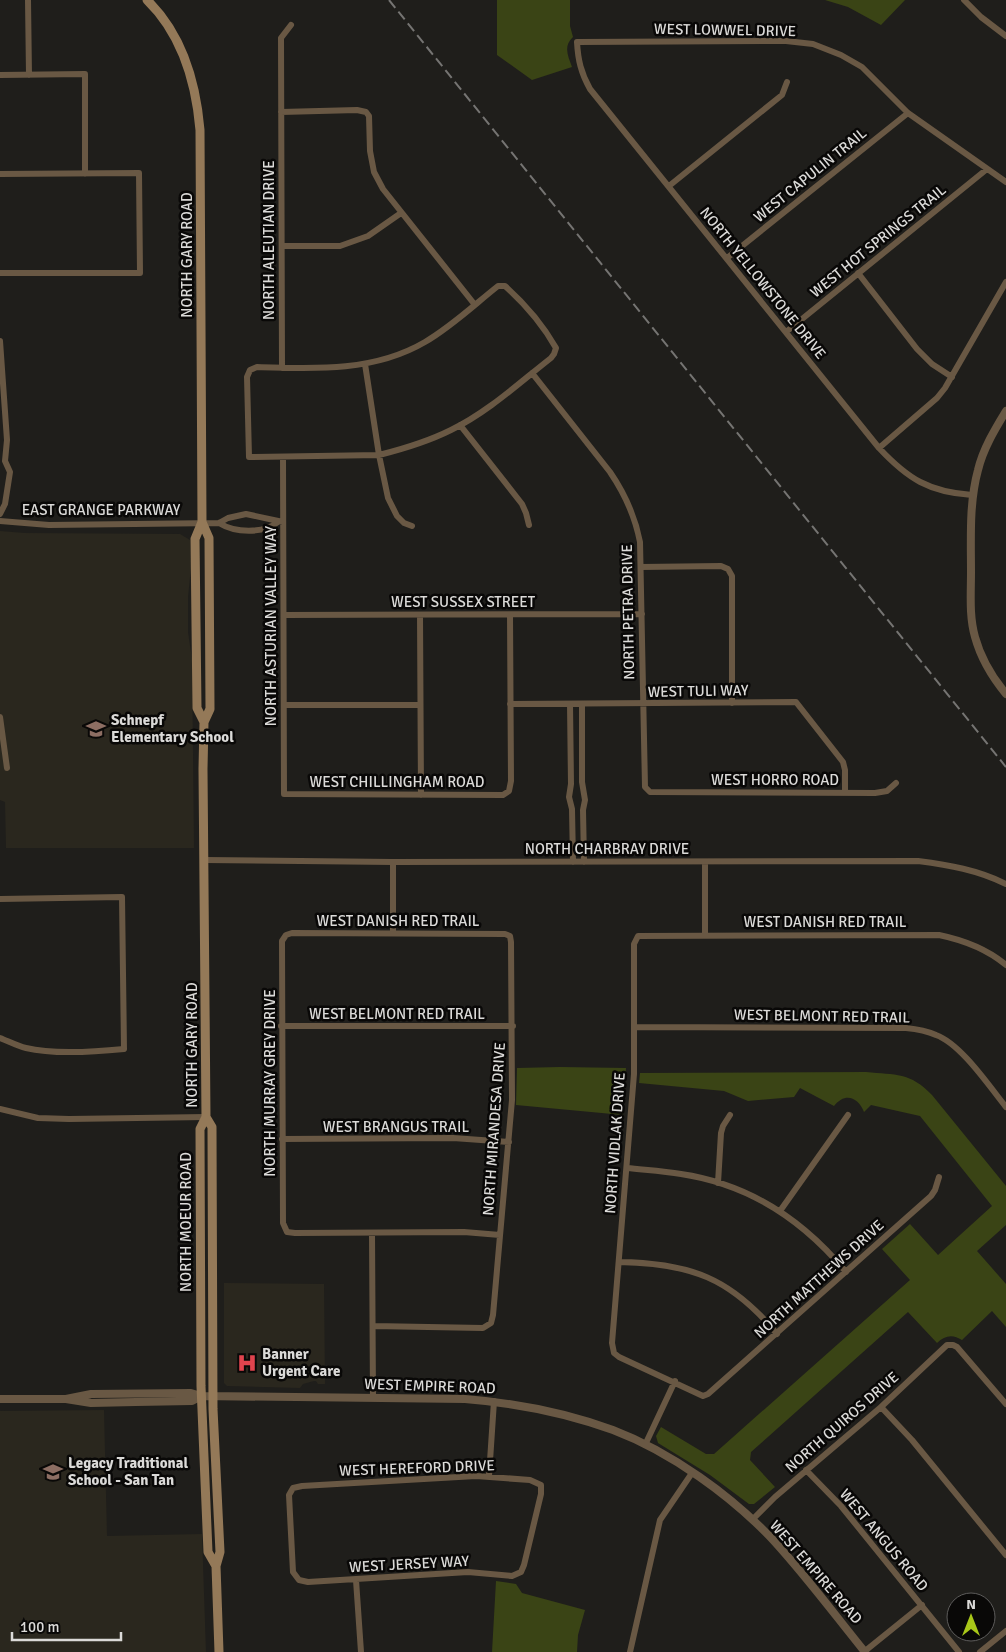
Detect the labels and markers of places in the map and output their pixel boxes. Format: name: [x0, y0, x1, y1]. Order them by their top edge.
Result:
place label: Schnepf Elementary School: [111, 711, 234, 746]
school or university icon: Schnepf Elementary School: [85, 718, 107, 740]
place label: Banner Urgent Care: [262, 1345, 341, 1380]
hospital icon: Banner Urgent Care: [236, 1352, 258, 1374]
place label: Legacy Traditional School - San Tan: [68, 1454, 188, 1489]
school or university icon: Legacy Traditional School - San Tan: [42, 1461, 64, 1483]

